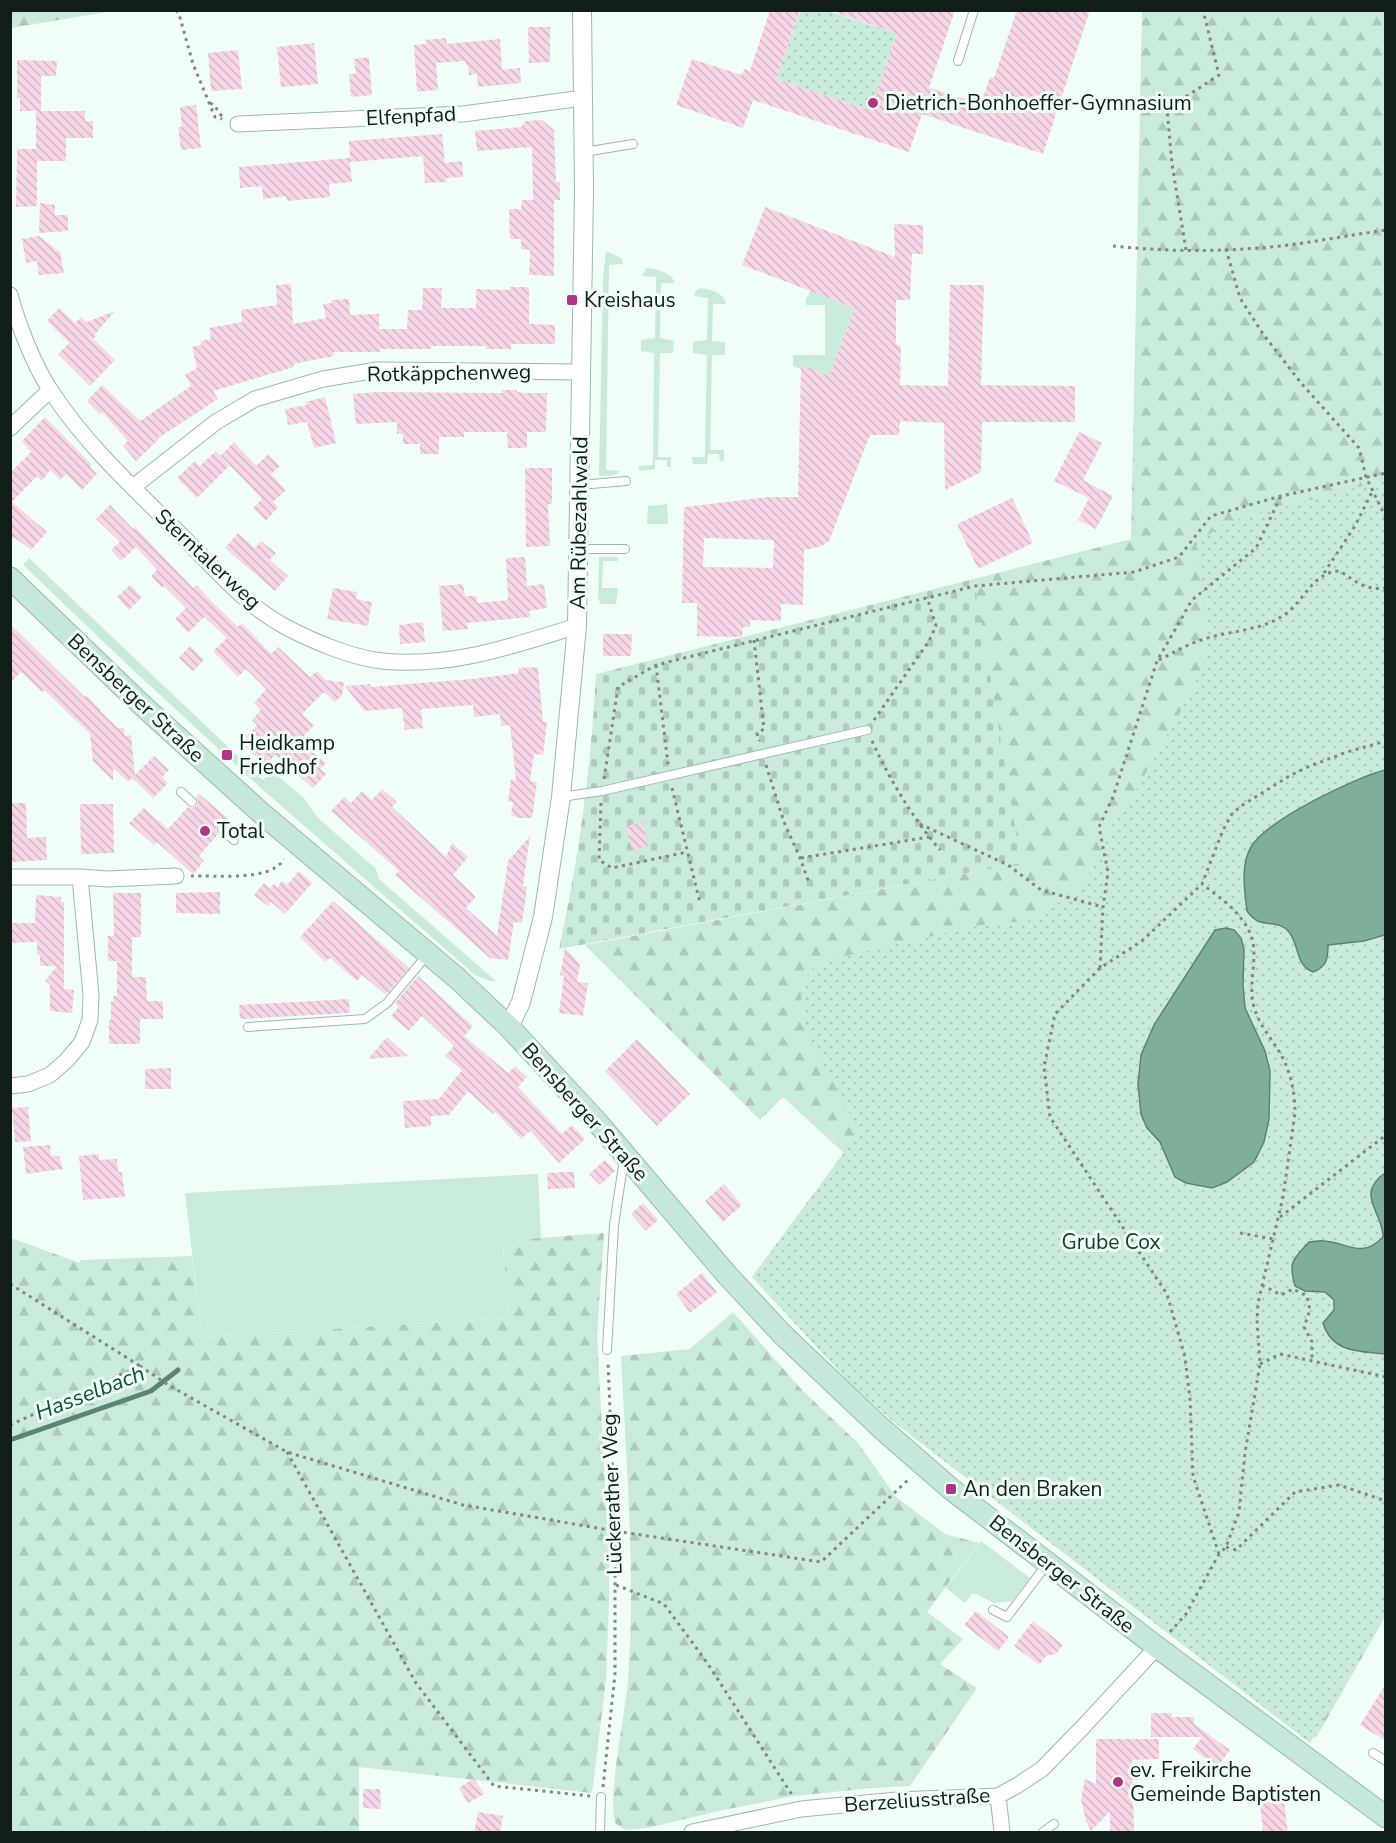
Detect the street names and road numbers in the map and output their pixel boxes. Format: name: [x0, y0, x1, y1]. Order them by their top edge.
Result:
street label: Elfenpfad: [365, 100, 457, 132]
street label: Rotkäppchenweg: [367, 358, 531, 388]
street label: Am Rübezahlwald: [563, 436, 595, 610]
street label: Sterntalerweg: [149, 503, 267, 615]
street label: Bensberger Straße: [62, 627, 210, 769]
street label: Bensberger Straße: [515, 1037, 655, 1187]
street label: Lückerather Weg: [595, 1413, 629, 1575]
street label: Bensberger Straße: [983, 1508, 1141, 1640]
street label: Berzeliusstraße: [843, 1781, 991, 1819]

